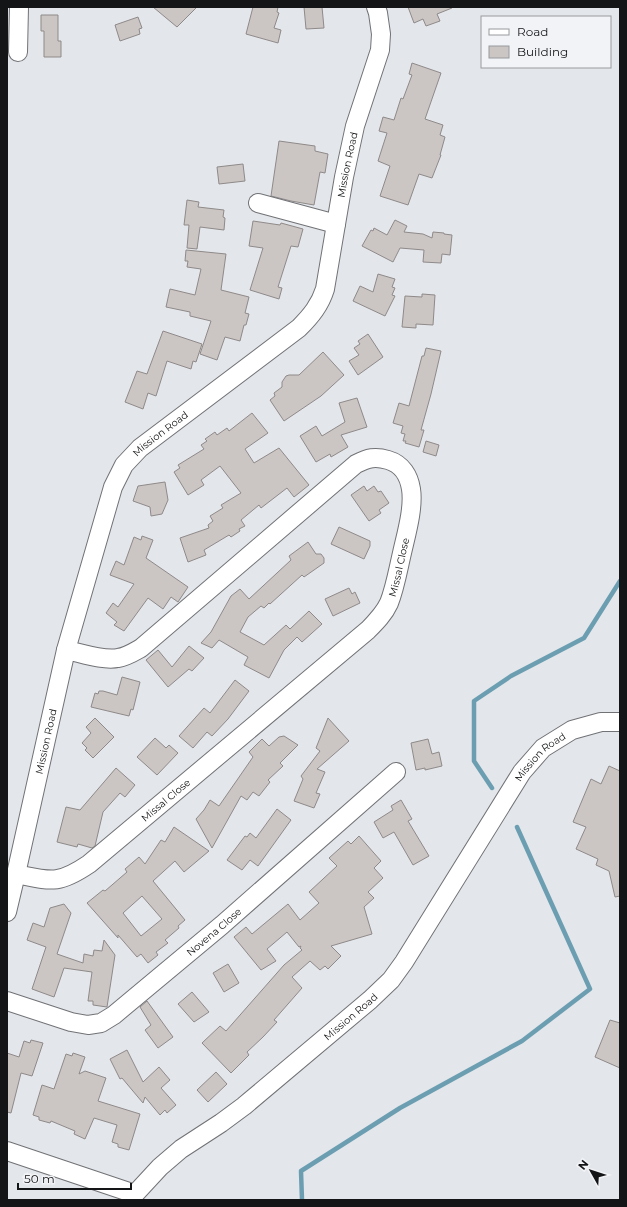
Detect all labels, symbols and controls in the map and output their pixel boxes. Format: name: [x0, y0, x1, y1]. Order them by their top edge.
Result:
legend: [481, 16, 611, 68]
text: Road: [517, 24, 548, 39]
text: Building: [517, 44, 568, 59]
street label: Mission Road: [335, 131, 361, 198]
street label: Mission Road: [130, 408, 191, 459]
street label: Missal Close: [386, 536, 412, 598]
street label: Mission Road: [33, 708, 60, 775]
street label: Mission Road: [512, 730, 568, 784]
street label: Missal Close: [139, 776, 193, 825]
street label: Novena Close: [184, 905, 244, 959]
street label: Mission Road: [321, 990, 381, 1043]
north arrow: [571, 1151, 611, 1191]
text: N: [575, 1157, 591, 1173]
scale bar: [18, 1165, 131, 1191]
text: 50 m: [24, 1171, 55, 1186]

